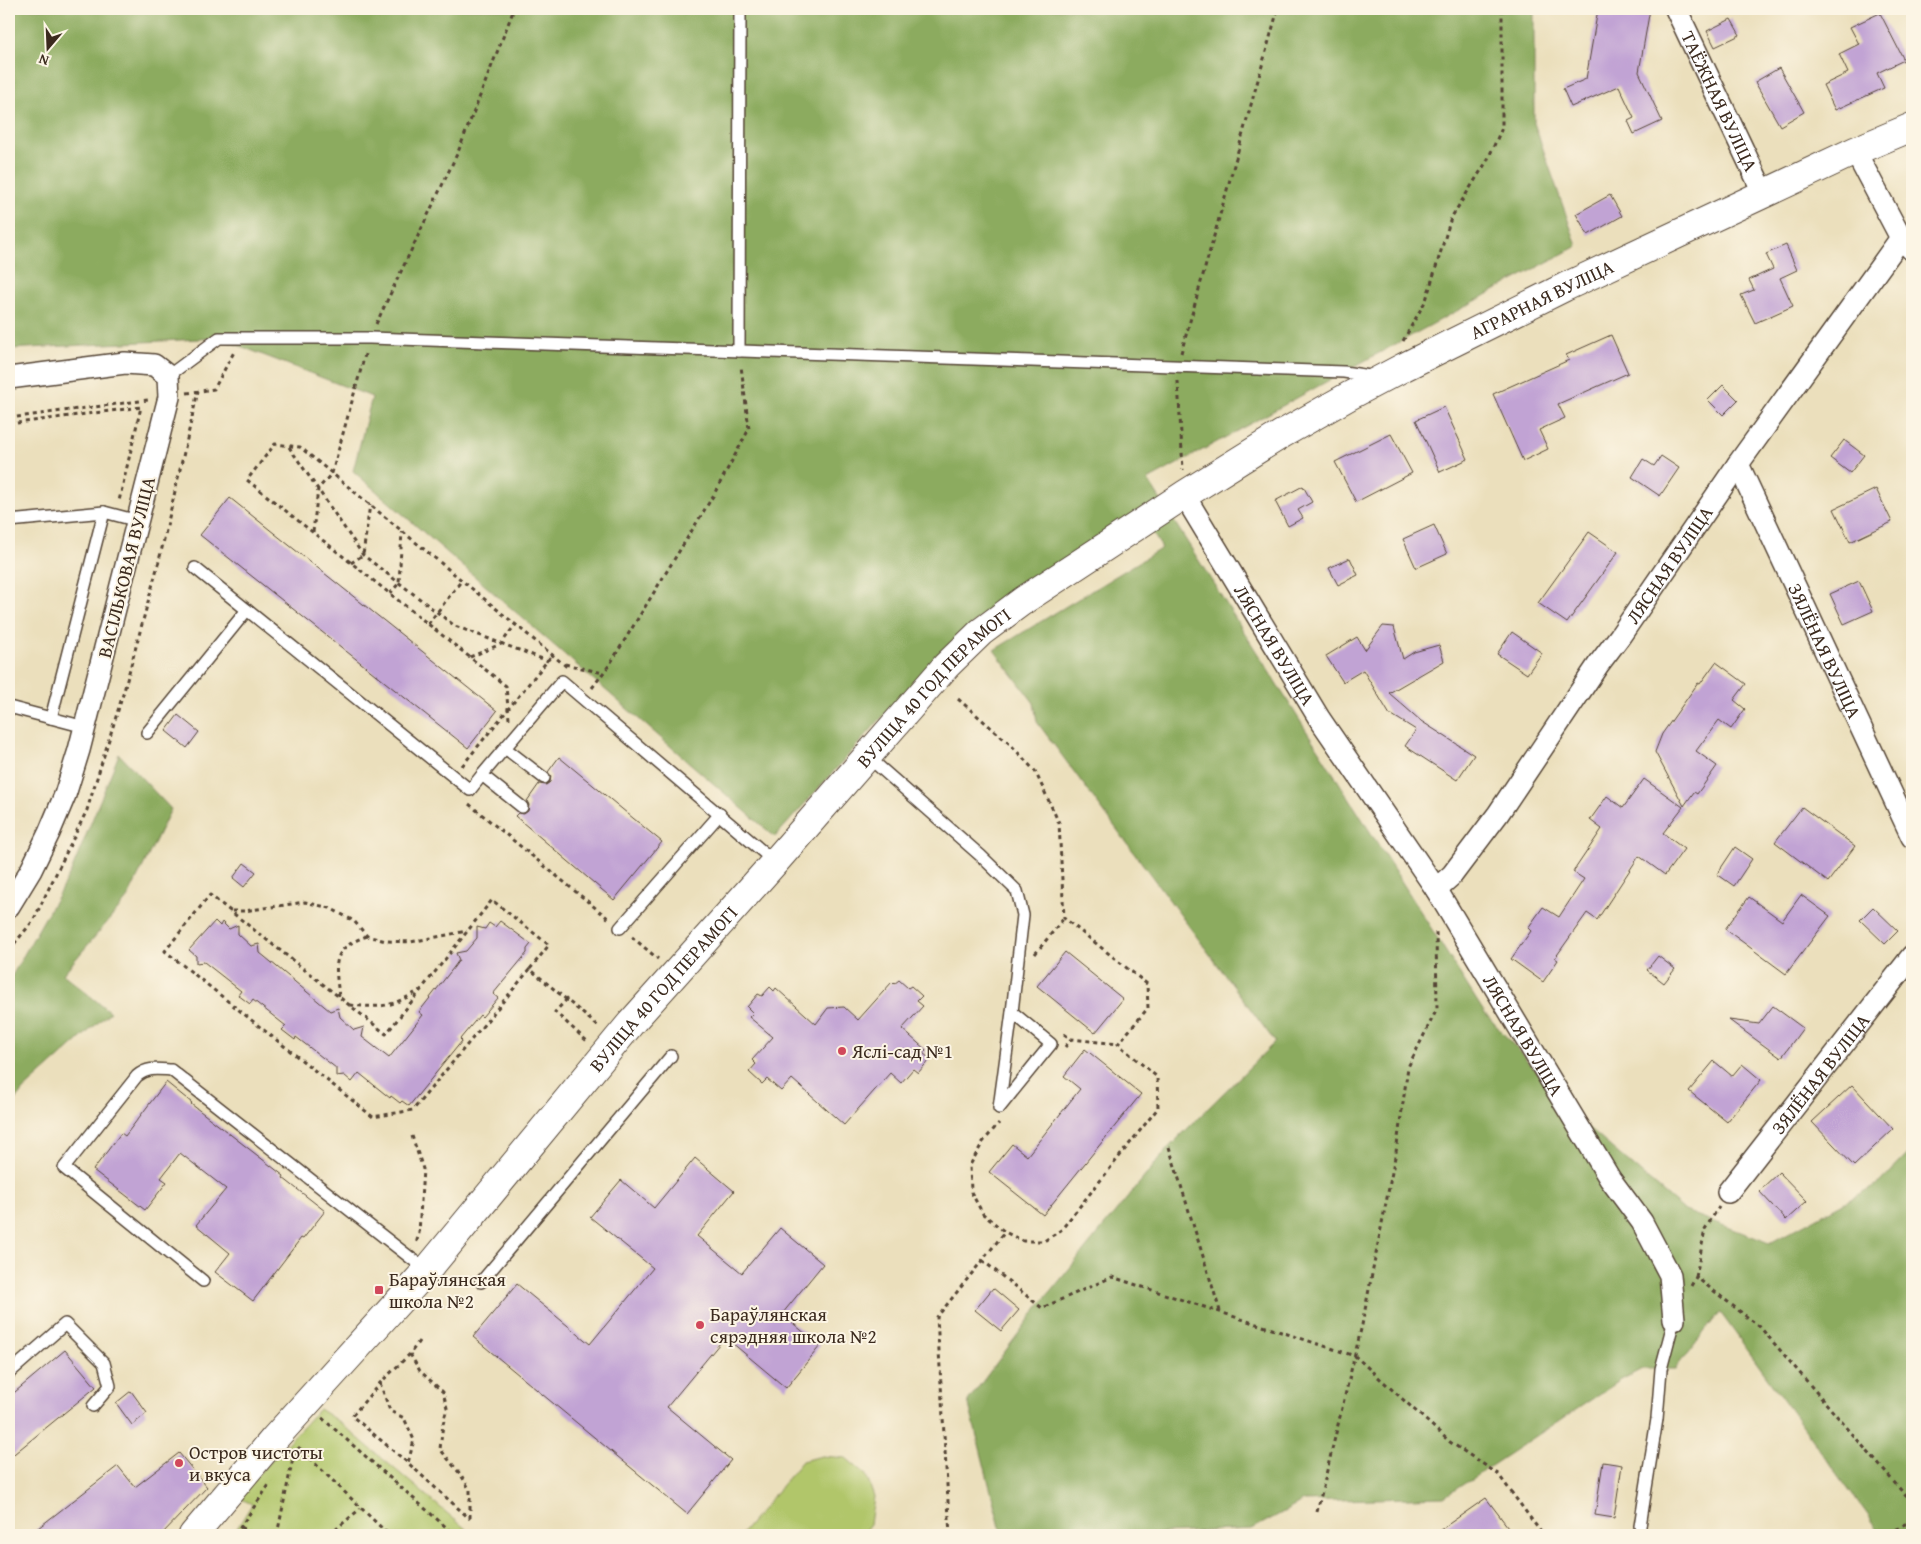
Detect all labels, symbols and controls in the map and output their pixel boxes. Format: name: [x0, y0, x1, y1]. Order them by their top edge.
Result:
north arrow: [22, 22, 72, 72]
street label: ТАЁЖНАЯ ВУЛІЦА: [1674, 26, 1765, 176]
text: N: [35, 49, 51, 71]
street label: АГРАРНАЯ ВУЛІЦА: [1465, 252, 1618, 346]
street label: ВАСІЛЬКОВАЯ ВУЛІЦА: [90, 473, 162, 661]
street label: ЛЯСНАЯ ВУЛІЦА: [1619, 500, 1720, 629]
street label: ЗЯЛЁНАЯ ВУЛІЦА: [1781, 578, 1869, 723]
street label: ЛЯСНАЯ ВУЛІЦА: [1227, 579, 1322, 711]
street label: ВУЛІЦА 40 ГОД ПЕРАМОГІ: [850, 601, 1016, 774]
street label: ВУЛІЦА 40 ГОД ПЕРАМОГІ: [582, 899, 744, 1078]
street label: ЛЯСНАЯ ВУЛІЦА: [1476, 969, 1571, 1101]
street label: ЗЯЛЁНАЯ ВУЛІЦА: [1764, 1007, 1877, 1140]
place label: Яслі-сад №1: [851, 1037, 953, 1065]
marker: Яслі-сад №1: [836, 1045, 848, 1057]
place label: Бараўлянская школа №2: [389, 1265, 506, 1315]
marker: Бараўлянская школа №2: [373, 1284, 385, 1296]
place label: Бараўлянская сярэдняя школа №2: [710, 1300, 877, 1350]
marker: Бараўлянская сярэдняя школа №2: [694, 1319, 706, 1331]
place label: Остров чистоты и вкуса: [189, 1438, 323, 1488]
marker: Остров чистоты и вкуса: [173, 1457, 185, 1469]

